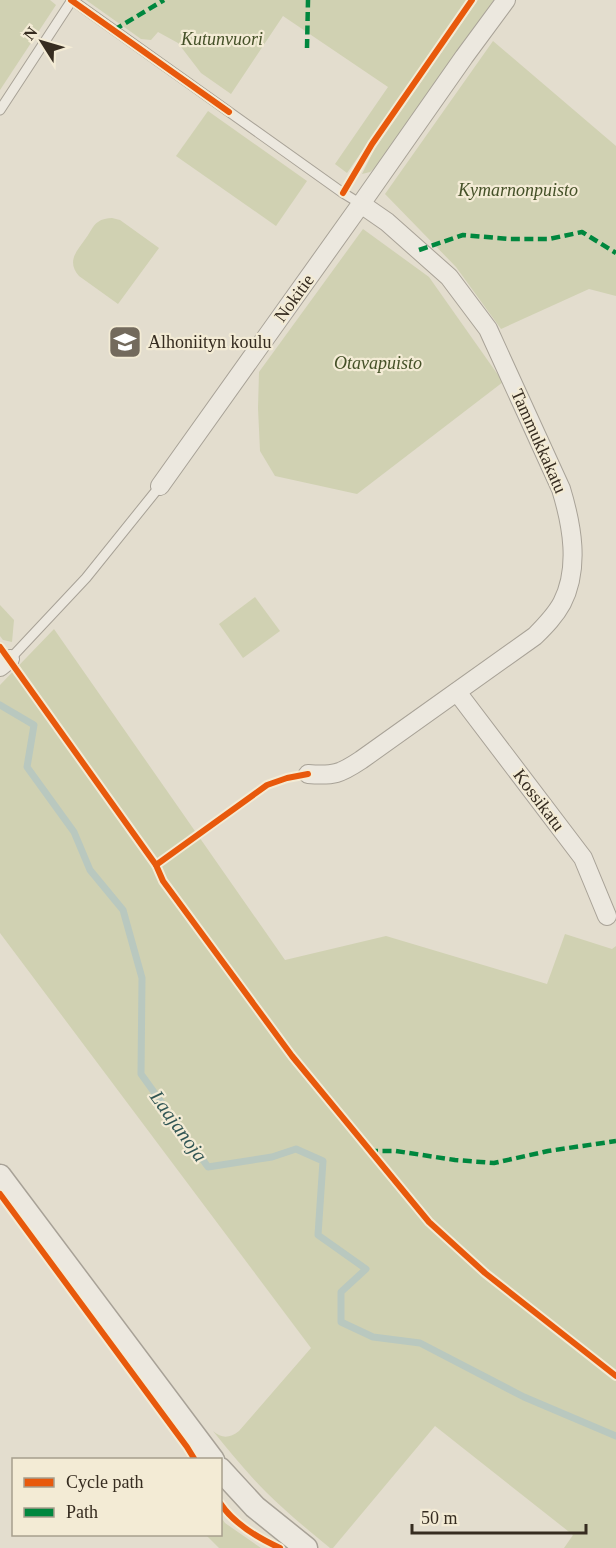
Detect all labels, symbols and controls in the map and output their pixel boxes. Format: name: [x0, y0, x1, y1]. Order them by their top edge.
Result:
north arrow: [12, 12, 72, 72]
text: N: [20, 23, 41, 43]
park label: Kutunvuori: [180, 29, 263, 49]
park label: Kymarnonpuisto: [457, 180, 578, 200]
street label: Nokitie: [270, 270, 318, 326]
school or university icon: Alhoniityn koulu: [107, 324, 143, 360]
place label: Alhoniityn koulu: [148, 332, 272, 352]
park label: Otavapuisto: [334, 353, 422, 373]
street label: Tammukkakatu: [507, 386, 571, 496]
street label: Kossikatu: [509, 765, 569, 835]
water label: Laajanoja: [145, 1085, 212, 1166]
legend: [12, 1458, 222, 1536]
text: Cycle path: [66, 1472, 143, 1492]
scale bar: [412, 1497, 586, 1535]
text: Path: [66, 1502, 98, 1522]
text: 50 m: [421, 1508, 458, 1528]

